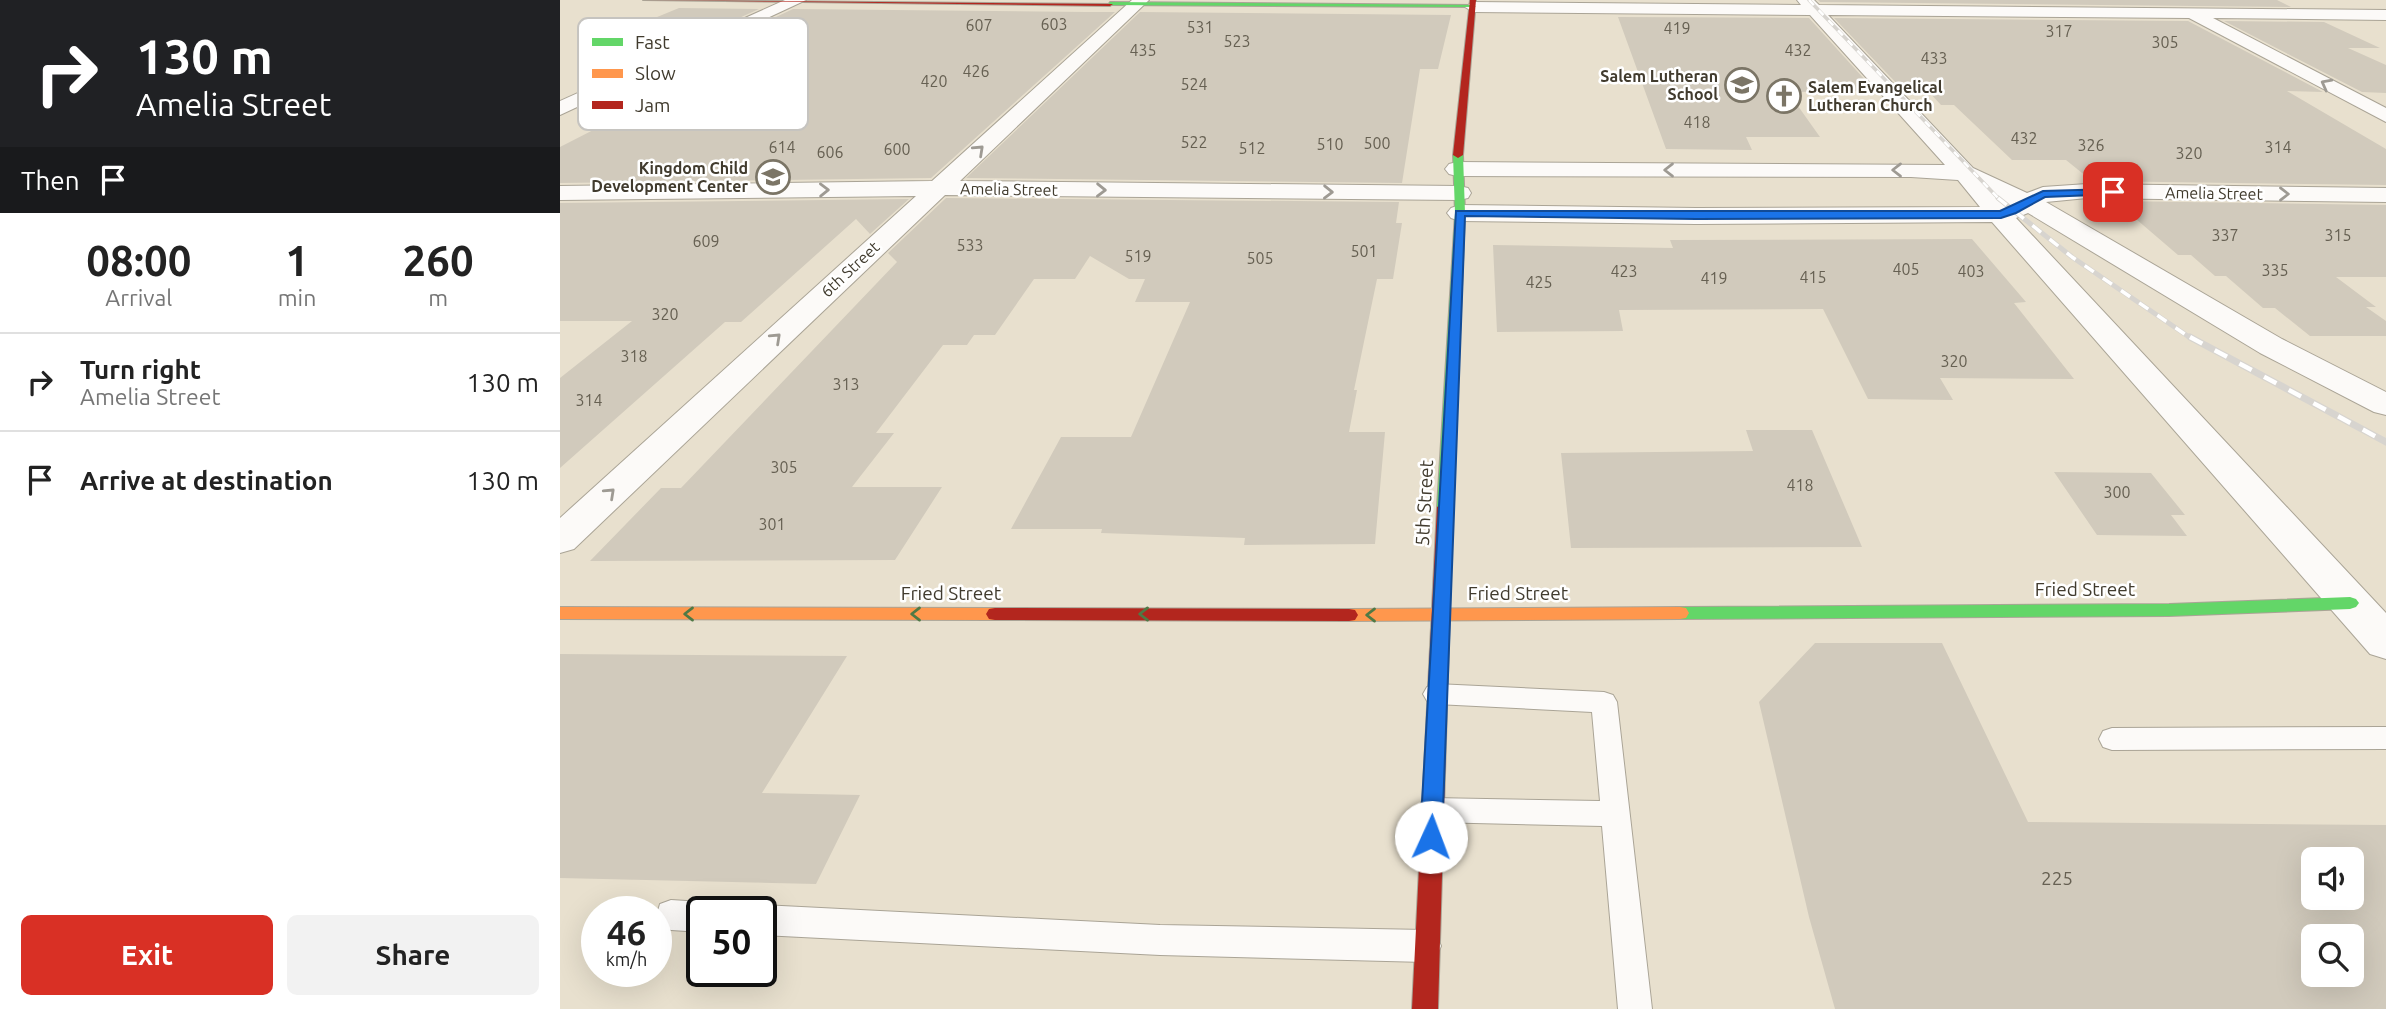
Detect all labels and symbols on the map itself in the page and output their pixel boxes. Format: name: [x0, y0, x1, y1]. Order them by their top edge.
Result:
house number: 603: [1040, 15, 1068, 33]
house number: 607: [965, 16, 993, 34]
legend: [578, 18, 808, 130]
house number: 531: [1186, 18, 1214, 36]
house number: 419: [1663, 19, 1691, 37]
house number: 317: [2045, 22, 2073, 40]
text: Fast: [635, 31, 670, 53]
house number: 523: [1223, 32, 1251, 50]
house number: 305: [2151, 33, 2179, 51]
house number: 435: [1129, 41, 1157, 59]
house number: 432: [1784, 41, 1812, 59]
house number: 433: [1920, 49, 1948, 67]
text: Slow: [635, 62, 676, 84]
house number: 426: [962, 62, 990, 80]
school or university icon: Salem Lutheran School: [1723, 66, 1761, 104]
place label: Salem Lutheran School: [1600, 67, 1718, 103]
house number: 420: [920, 72, 948, 90]
house number: 524: [1180, 75, 1208, 93]
church icon: Salem Evangelical Lutheran Church: [1765, 77, 1803, 115]
place label: Salem Evangelical Lutheran Church: [1808, 78, 1943, 114]
one-way arrow: [2320, 79, 2333, 93]
text: Jam: [635, 94, 671, 116]
house number: 418: [1683, 113, 1711, 131]
house number: 432: [2010, 129, 2038, 147]
house number: 522: [1180, 133, 1208, 151]
house number: 500: [1363, 134, 1391, 152]
house number: 510: [1316, 135, 1344, 153]
house number: 326: [2077, 136, 2105, 154]
house number: 614: [768, 138, 796, 156]
house number: 314: [2264, 138, 2292, 156]
house number: 512: [1238, 139, 1266, 157]
house number: 600: [883, 140, 911, 158]
house number: 606: [816, 143, 844, 161]
house number: 320: [2175, 144, 2203, 162]
one-way arrow: [971, 146, 984, 158]
school or university icon: Kingdom Child Development Center: [754, 158, 792, 196]
place label: Kingdom Child Development Center: [591, 159, 748, 195]
one-way arrow: [1664, 162, 1674, 178]
one-way arrow: [1891, 162, 1902, 178]
pin: [2083, 162, 2143, 222]
street label: Amelia Street: [960, 179, 1059, 199]
one-way arrow: [819, 182, 830, 197]
one-way arrow: [1096, 182, 1106, 198]
street label: Amelia Street: [2165, 183, 2264, 203]
one-way arrow: [1323, 184, 1334, 200]
one-way arrow: [2279, 186, 2290, 202]
house number: 337: [2211, 226, 2239, 244]
house number: 315: [2324, 226, 2352, 244]
house number: 609: [692, 232, 720, 250]
house number: 533: [956, 236, 984, 254]
street label: 6th Street: [817, 237, 883, 300]
house number: 501: [1350, 242, 1378, 260]
house number: 519: [1124, 247, 1152, 265]
house number: 505: [1246, 249, 1274, 267]
house number: 405: [1892, 260, 1920, 278]
house number: 335: [2261, 261, 2289, 279]
house number: 423: [1610, 262, 1638, 280]
house number: 403: [1957, 262, 1985, 280]
house number: 415: [1799, 268, 1827, 286]
house number: 419: [1700, 269, 1728, 287]
house number: 425: [1525, 273, 1553, 291]
house number: 320: [651, 305, 679, 323]
one-way arrow: [768, 334, 781, 346]
house number: 318: [620, 347, 648, 365]
house number: 320: [1940, 352, 1968, 370]
house number: 313: [832, 375, 860, 393]
house number: 314: [575, 391, 603, 409]
house number: 305: [770, 458, 798, 476]
street label: 5th Street: [1411, 459, 1437, 547]
house number: 418: [1786, 476, 1814, 494]
house number: 300: [2103, 483, 2131, 501]
one-way arrow: [602, 489, 615, 501]
house number: 301: [758, 515, 786, 533]
street label: Fried Street: [2035, 578, 2136, 600]
street label: Fried Street: [901, 582, 1002, 604]
street label: Fried Street: [1468, 582, 1569, 604]
one-way arrow: [683, 606, 694, 622]
one-way arrow: [911, 606, 921, 622]
one-way arrow: [1138, 607, 1149, 622]
one-way arrow: [1366, 607, 1376, 623]
position arrow: [1394, 800, 1468, 874]
house number: 225: [2041, 867, 2073, 889]
speed limit sign: 50: [686, 896, 777, 987]

